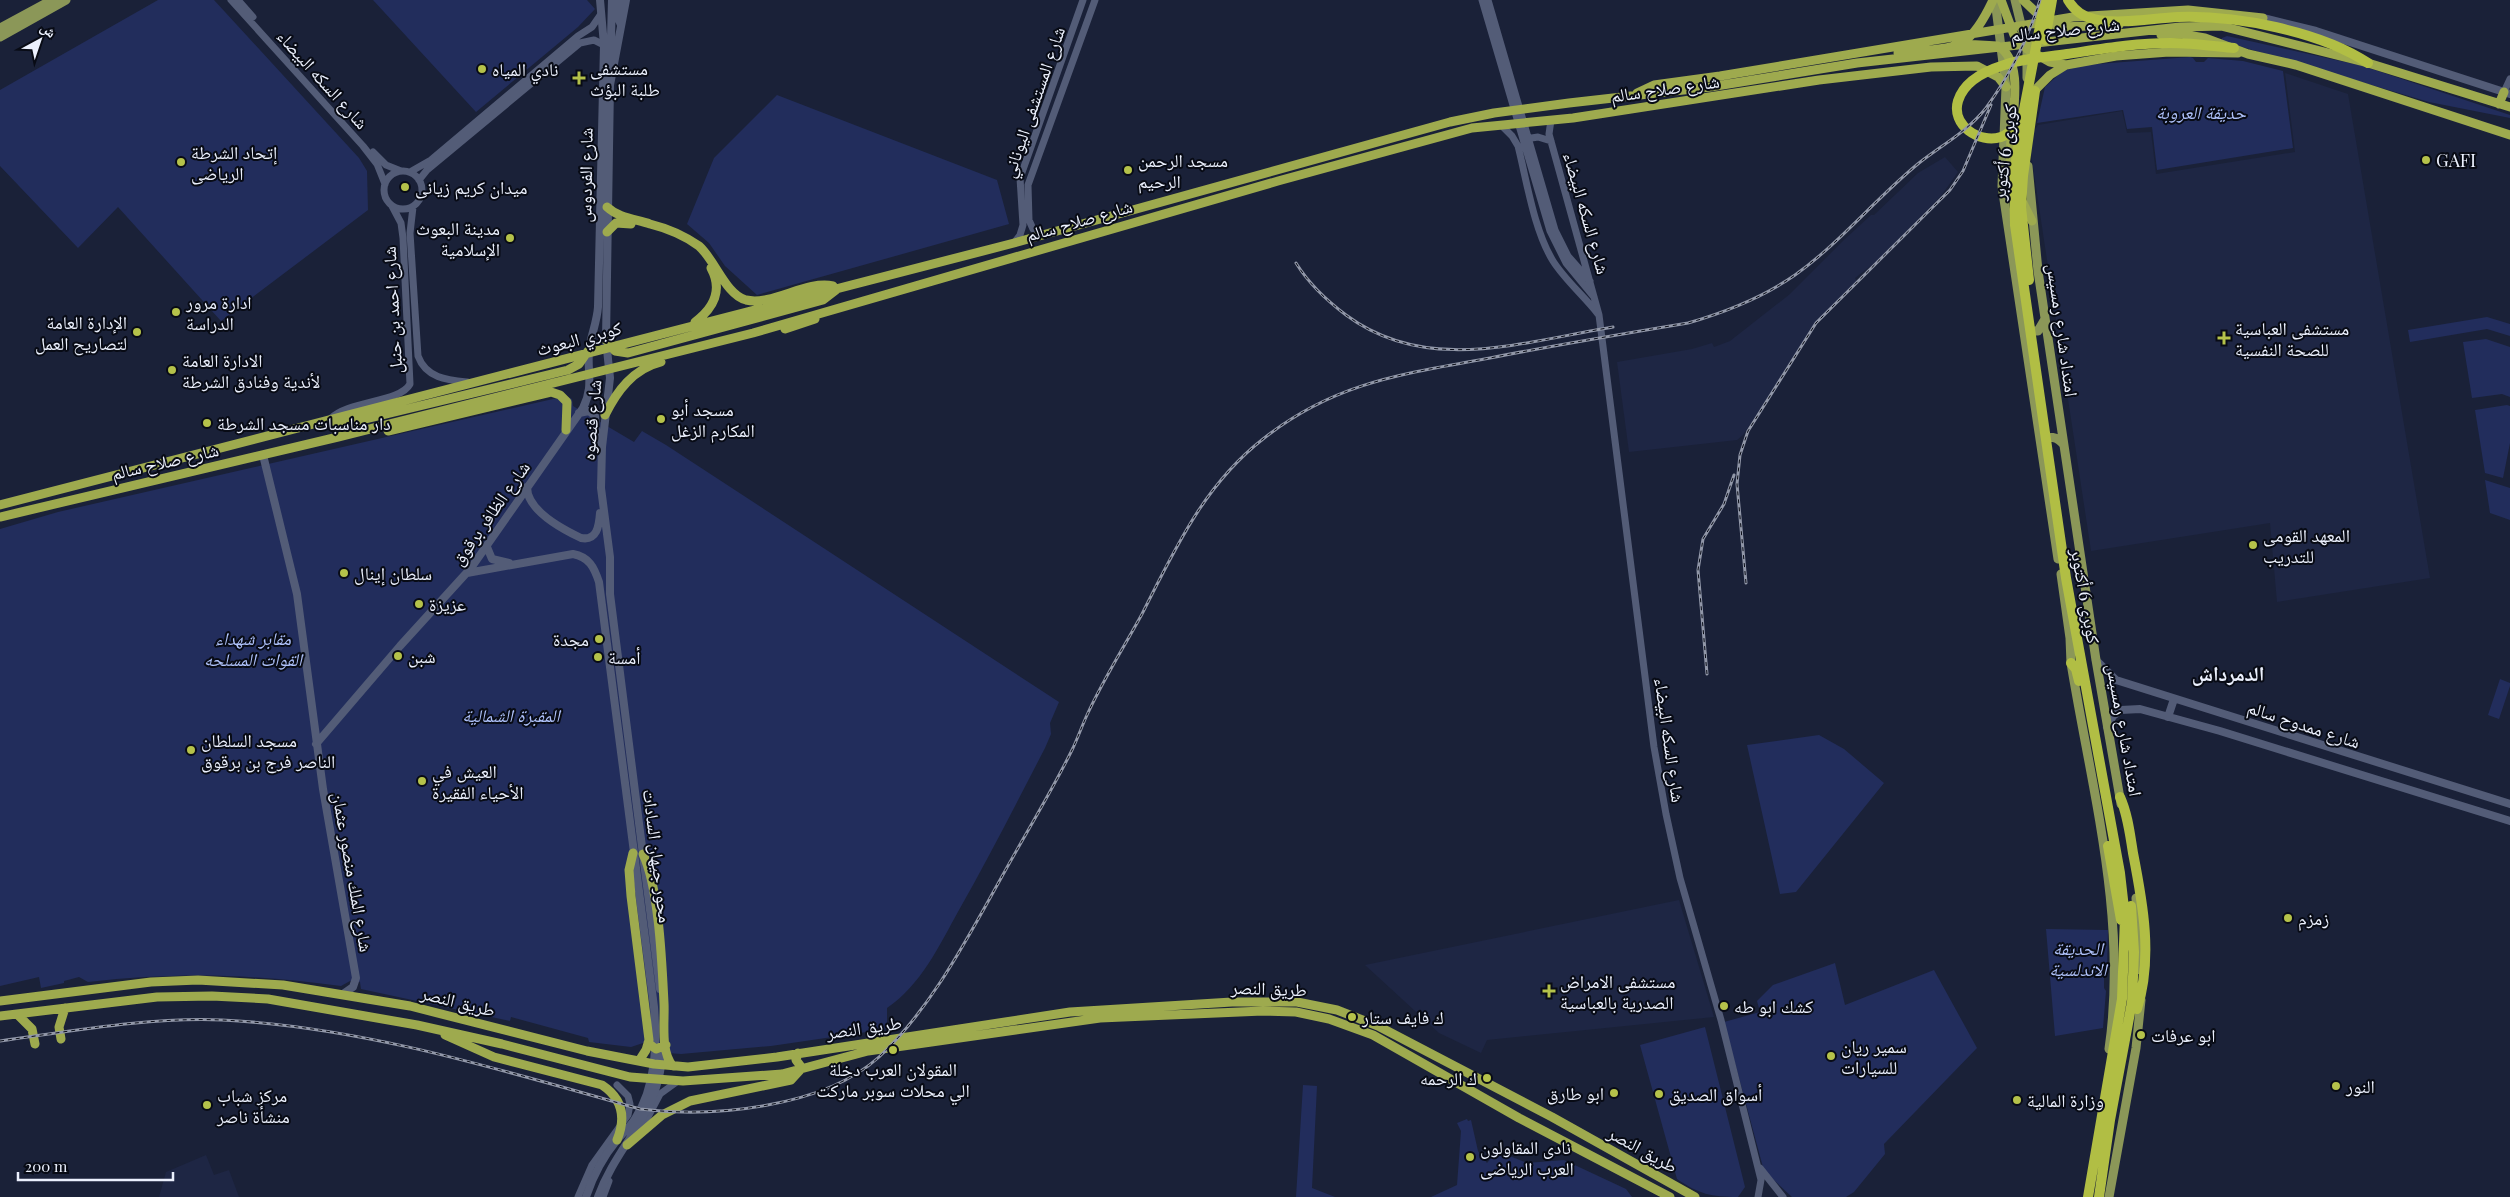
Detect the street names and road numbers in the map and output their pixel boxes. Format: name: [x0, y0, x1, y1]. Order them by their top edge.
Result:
street label: شارع صلاح سالم: [2009, 11, 2121, 48]
street label: شارع المستشفى اليوناني: [996, 23, 1073, 182]
street label: شارع السكه البيضاء: [272, 24, 374, 134]
street label: شارع صلاح سالم: [1609, 68, 1721, 108]
street label: كوبرى 6 أكتوبر: [1986, 102, 2022, 202]
street label: شارع الفردوس: [572, 127, 598, 223]
street label: شارع السكه البيضاء: [1558, 149, 1616, 277]
street label: شارع صلاح سالم: [1023, 193, 1135, 248]
street label: شارع احمد بن حنبل: [377, 246, 407, 374]
street label: امتداد شارع رمسيس: [2042, 262, 2084, 398]
street label: كوبري البعوث: [534, 315, 625, 364]
street label: شارع قنصوه: [576, 378, 606, 462]
street label: شارع صلاح سالم: [109, 437, 221, 486]
street label: شارع الظافر برقوق: [445, 456, 535, 570]
street label: كوبرى 6 أكتوبر: [2066, 545, 2106, 646]
street label: امتداد شارع رمسيس: [2102, 662, 2148, 798]
street label: شارع السكه البيضاء: [1649, 676, 1691, 804]
street label: شارع ممدوح سالم: [2244, 695, 2363, 754]
street label: محور جيهان السادات: [638, 788, 678, 924]
street label: شارع الملك منصور عثمان: [327, 790, 379, 954]
street label: طريق النصر: [1230, 975, 1307, 1001]
street label: طريق النصر: [417, 980, 498, 1022]
street label: طريق النصر: [824, 1010, 903, 1044]
street label: طريق النصر: [1603, 1120, 1682, 1178]

